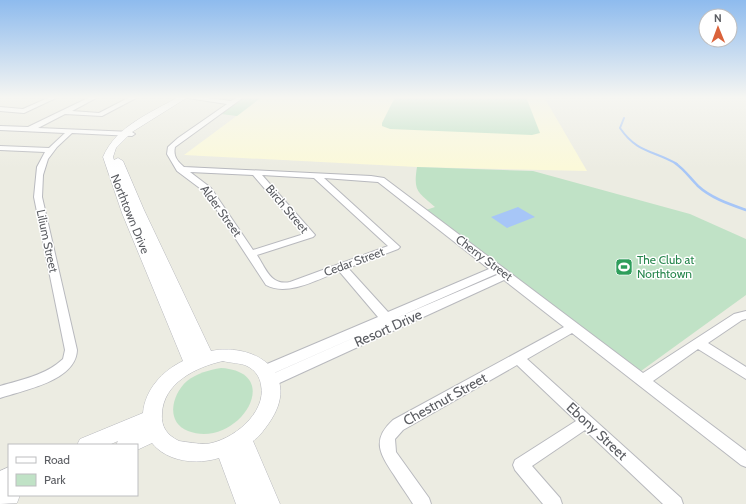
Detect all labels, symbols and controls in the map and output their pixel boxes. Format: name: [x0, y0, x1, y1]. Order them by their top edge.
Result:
north arrow: [698, 8, 738, 48]
text: N: [714, 11, 722, 25]
street label: Northtown Drive: [108, 172, 153, 256]
street label: Birch Street: [263, 181, 312, 236]
street label: Alder Street: [198, 182, 245, 239]
street label: Lilium Street: [33, 208, 62, 274]
street label: Cherry Street: [453, 231, 516, 284]
street label: Cedar Street: [322, 244, 386, 279]
place label: The Club at Northtown: [637, 252, 694, 281]
sports icon: The Club at Northtown: [614, 257, 634, 277]
street label: Resort Drive: [351, 305, 425, 351]
street label: Chestnut Street: [400, 368, 490, 429]
street label: Ebony Street: [563, 398, 632, 464]
legend: [8, 444, 138, 496]
text: Road: [44, 452, 70, 467]
text: Park: [44, 472, 66, 487]

